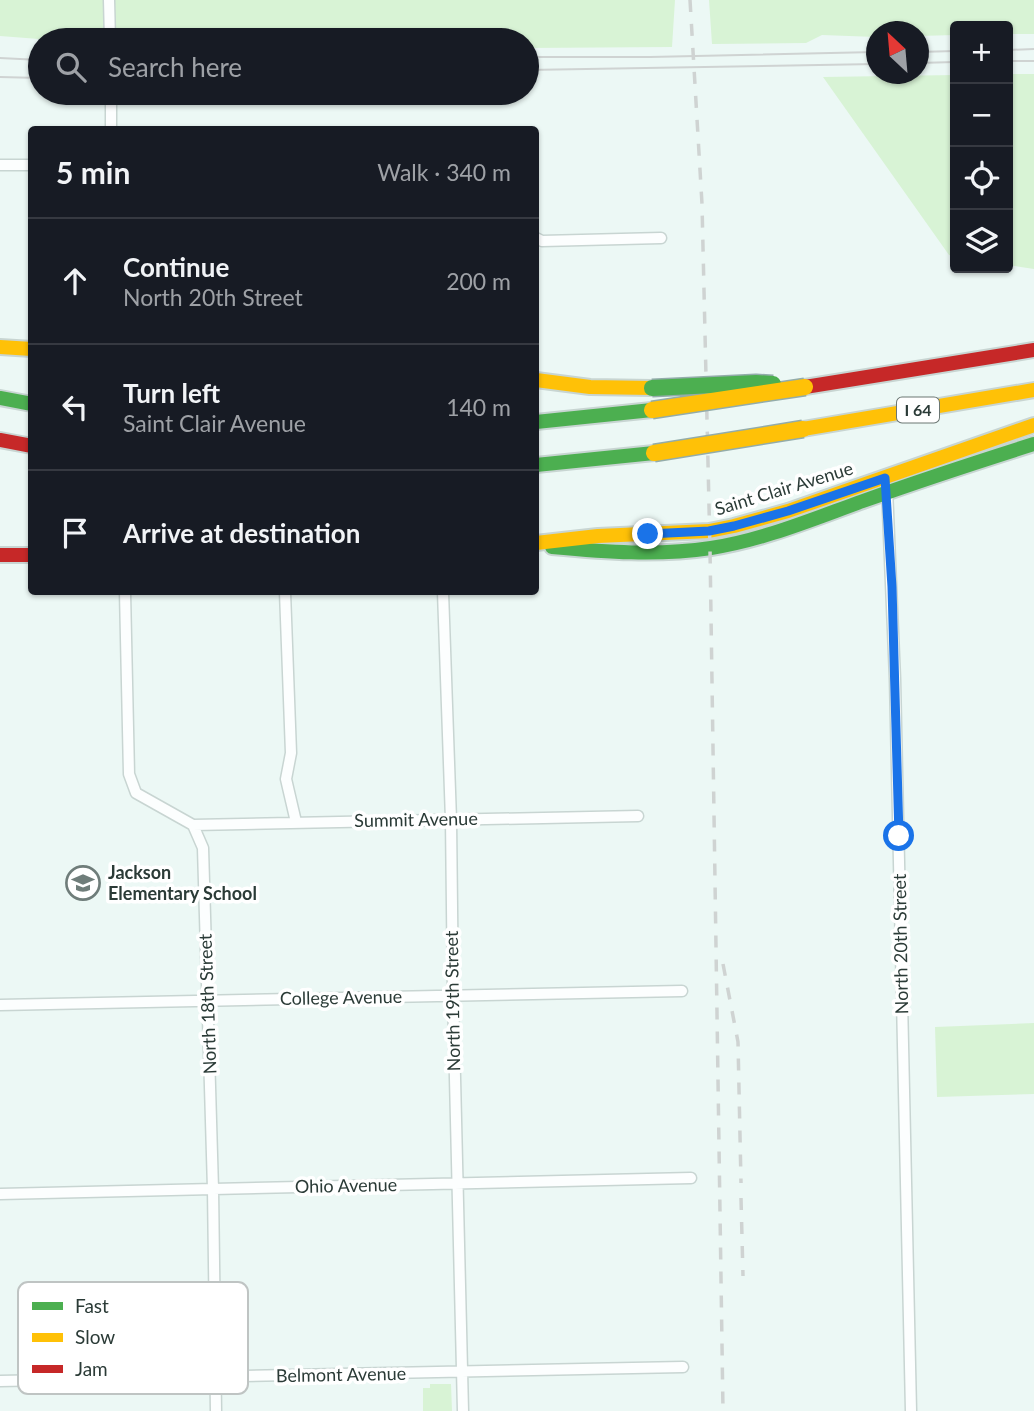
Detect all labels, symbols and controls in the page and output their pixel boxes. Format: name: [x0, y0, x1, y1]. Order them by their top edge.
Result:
north arrow: [866, 21, 929, 84]
map controls: [950, 21, 1013, 273]
button: +: [950, 21, 1013, 84]
search box: [28, 28, 539, 105]
icon: search: [52, 48, 90, 86]
text: Search here: [108, 51, 242, 83]
button: −: [950, 84, 1013, 147]
button: locate: [950, 147, 1013, 210]
text: 5 min: [56, 154, 130, 190]
text: Walk · 340 m: [377, 158, 511, 186]
button: layers: [950, 210, 1013, 273]
text: Continue: [123, 251, 229, 283]
icon: ahead: [56, 262, 94, 300]
text: 200 m: [446, 267, 511, 295]
text: North 20th Street: [123, 283, 303, 311]
text: Turn left: [123, 377, 220, 409]
icon: left: [56, 388, 94, 426]
text: 140 m: [446, 393, 511, 421]
road number: I 64: [897, 398, 939, 422]
text: Saint Clair Avenue: [123, 409, 306, 437]
street label: Saint Clair Avenue: [712, 457, 855, 519]
icon: arrive: [56, 514, 94, 552]
text: Arrive at destination: [123, 517, 360, 549]
route end: [632, 518, 663, 549]
street label: Summit Avenue: [354, 807, 478, 831]
route start: [883, 820, 914, 851]
place label: Jackson Elementary School: [108, 861, 257, 904]
school or university icon: Jackson Elementary School: [64, 864, 102, 902]
street label: North 20th Street: [888, 873, 912, 1015]
street label: North 19th Street: [440, 930, 464, 1072]
street label: North 18th Street: [194, 933, 220, 1075]
street label: College Avenue: [280, 985, 402, 1009]
street label: Ohio Avenue: [295, 1173, 397, 1197]
legend: [18, 1282, 248, 1394]
text: Fast: [75, 1294, 109, 1317]
text: Slow: [75, 1325, 115, 1348]
text: Jam: [75, 1357, 108, 1380]
street label: Belmont Avenue: [276, 1362, 406, 1386]

